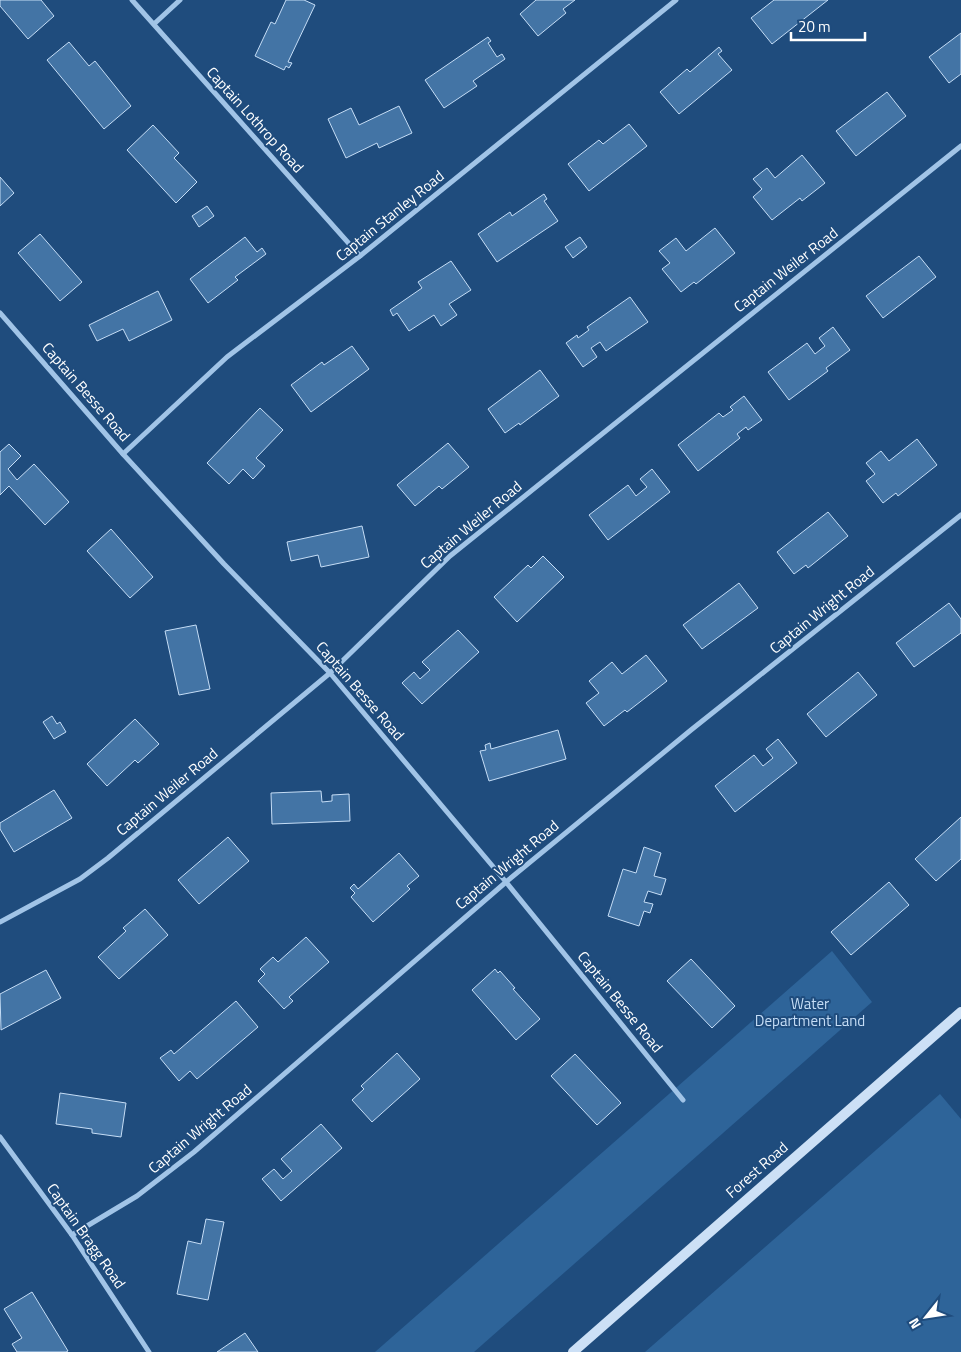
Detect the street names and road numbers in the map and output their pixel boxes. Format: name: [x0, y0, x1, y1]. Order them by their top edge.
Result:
street label: Captain Lothrop Road: [201, 61, 309, 178]
street label: Captain Stanley Road: [330, 165, 449, 267]
street label: Captain Weiler Road: [729, 222, 843, 318]
street label: Captain Besse Road: [37, 337, 136, 446]
street label: Captain Weiler Road: [415, 475, 527, 574]
street label: Captain Wright Road: [764, 560, 879, 659]
street label: Captain Besse Road: [311, 636, 410, 745]
street label: Captain Weiler Road: [111, 742, 223, 841]
street label: Captain Wright Road: [450, 814, 564, 915]
street label: Captain Besse Road: [572, 946, 669, 1058]
street label: Captain Wright Road: [143, 1078, 257, 1179]
street label: Forest Road: [720, 1136, 793, 1203]
street label: Captain Bragg Road: [41, 1178, 131, 1293]

